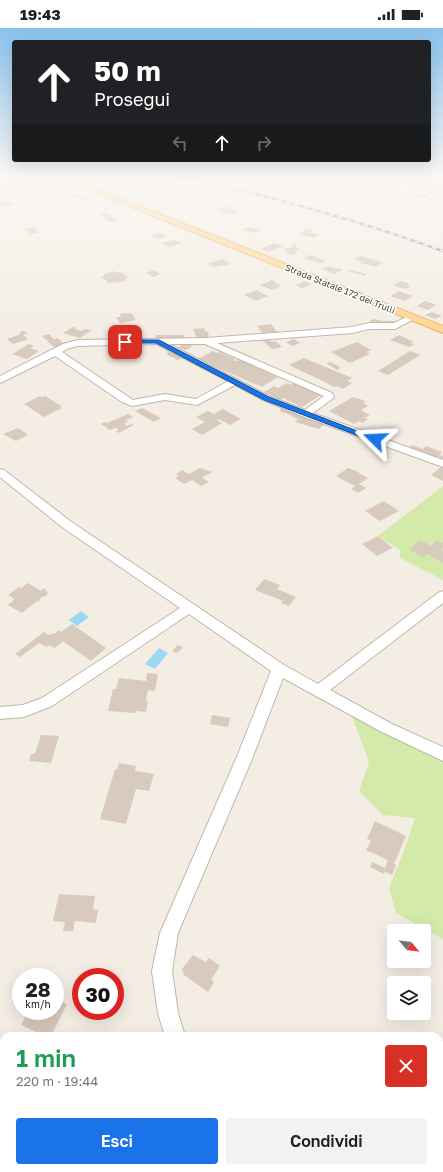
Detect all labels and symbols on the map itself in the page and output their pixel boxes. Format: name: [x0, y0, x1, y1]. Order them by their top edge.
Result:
street label: Strada Statale 172 dei Trulli: [284, 261, 397, 316]
pin: [108, 325, 142, 359]
position arrow: [354, 418, 396, 460]
north arrow: [387, 924, 431, 968]
speed limit sign: 30: [72, 968, 124, 1020]

